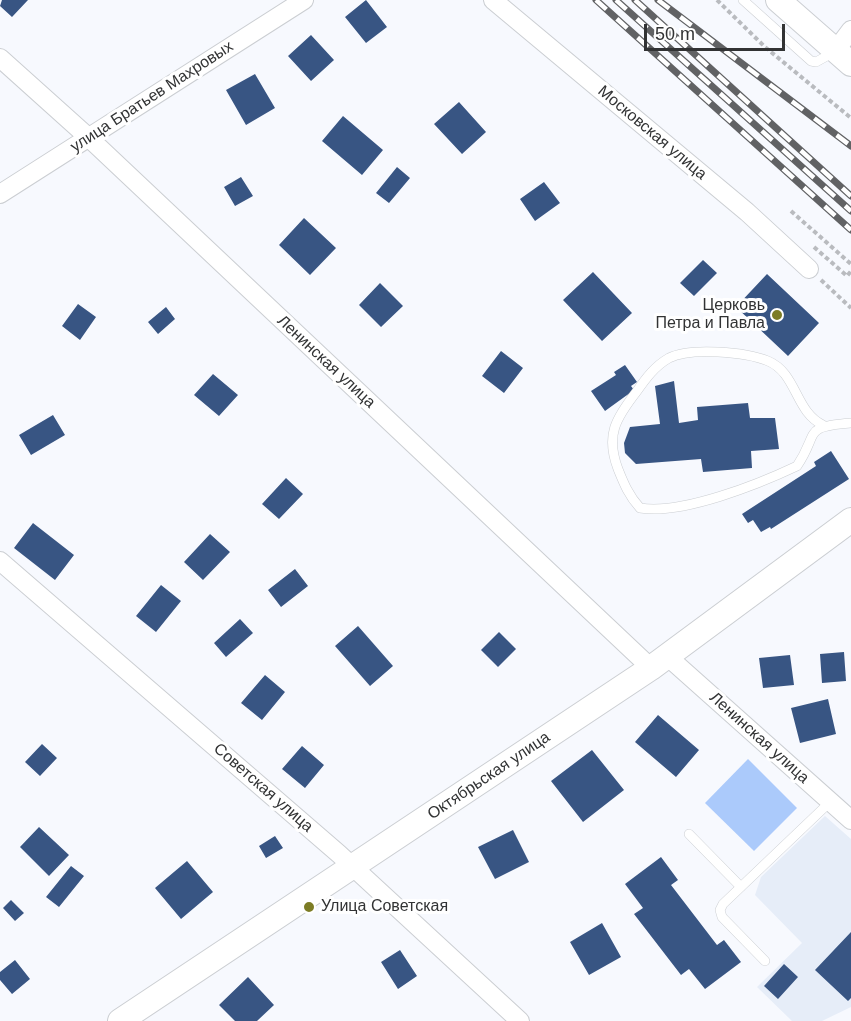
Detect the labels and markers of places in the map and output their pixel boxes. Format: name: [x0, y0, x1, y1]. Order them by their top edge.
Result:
place label: Церковь Петра и Павла: [655, 296, 765, 334]
marker: Церковь Петра и Павла: [770, 308, 784, 322]
place label: Улица Советская: [321, 897, 448, 917]
marker: Улица Советская: [302, 900, 316, 914]

